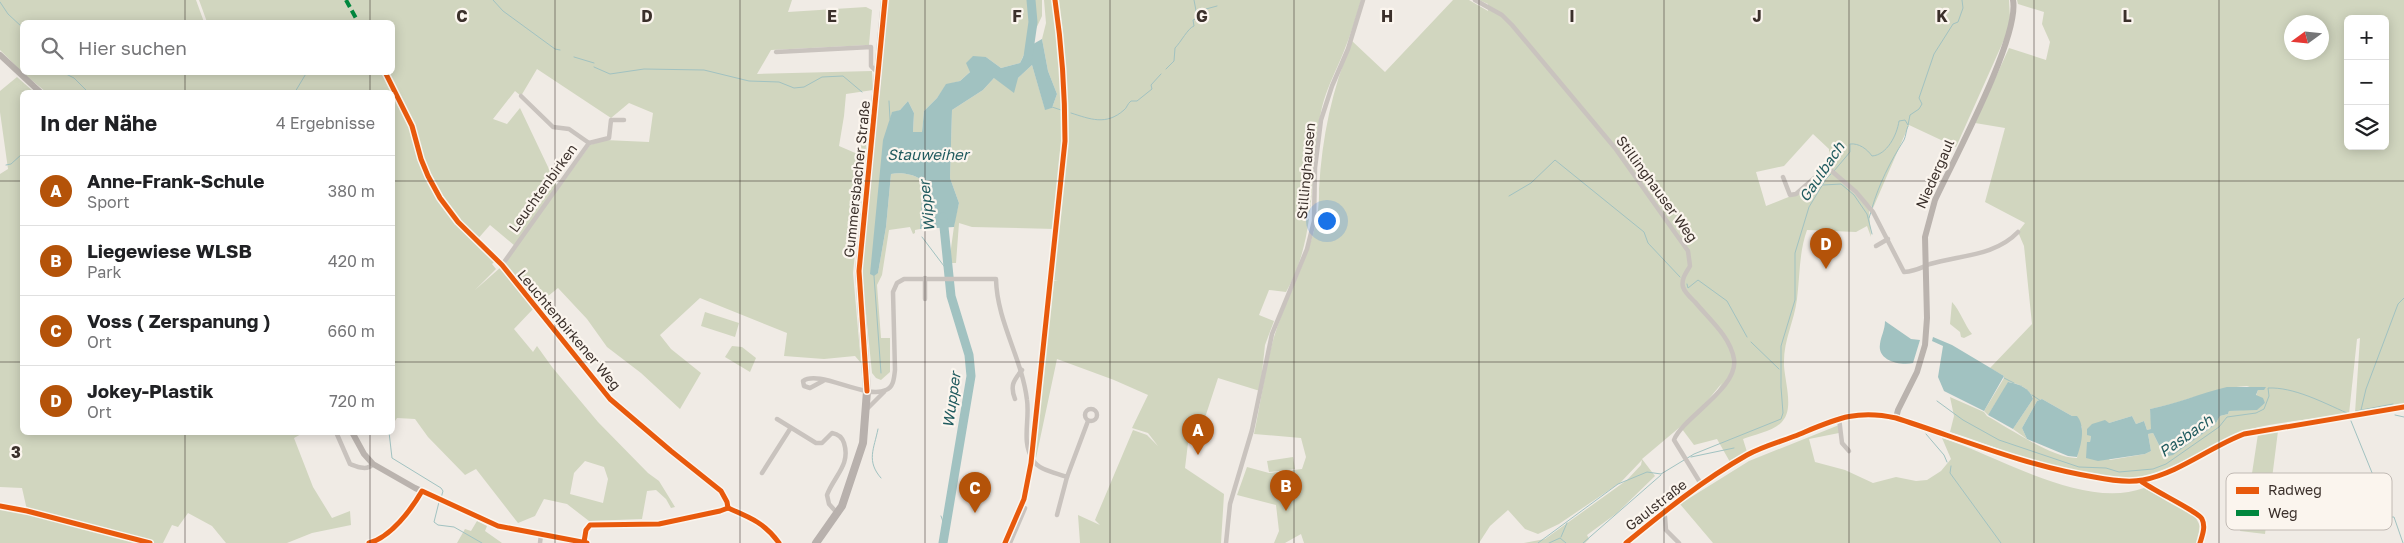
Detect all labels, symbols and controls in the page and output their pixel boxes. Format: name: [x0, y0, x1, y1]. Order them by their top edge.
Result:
text: C: [456, 6, 468, 26]
text: D: [641, 6, 653, 26]
text: E: [827, 6, 837, 26]
text: F: [1012, 6, 1022, 26]
text: G: [1196, 6, 1208, 26]
text: H: [1381, 6, 1393, 26]
text: I: [1569, 6, 1575, 26]
text: J: [1752, 6, 1762, 26]
text: K: [1936, 6, 1948, 26]
text: L: [2122, 6, 2132, 26]
north arrow: [2284, 15, 2329, 60]
map controls: [2344, 15, 2389, 150]
button: +: [2344, 15, 2389, 60]
search box: [20, 20, 395, 75]
icon: search: [38, 34, 66, 62]
text: Hier suchen: [78, 36, 187, 59]
button: −: [2344, 60, 2389, 105]
street label: Gummersbacher Straße: [840, 100, 873, 258]
button: layers: [2344, 105, 2389, 150]
text: In der Nähe: [40, 110, 157, 136]
text: 4 Ergebnisse: [276, 113, 375, 133]
street label: Stillinghausen: [1293, 122, 1318, 220]
street label: Stillinghauser Weg: [1613, 132, 1702, 245]
street label: Niedergaul: [1912, 137, 1957, 211]
water label: Gaulbach: [1795, 138, 1848, 205]
street label: Leuchtenbirken: [505, 140, 580, 235]
water label: Stauweiher: [887, 145, 971, 163]
text: Anne-Frank-Schule: [87, 169, 264, 192]
water label: Wipper: [914, 177, 938, 233]
text: A: [50, 181, 62, 201]
text: 380 m: [328, 181, 375, 201]
text: Sport: [87, 192, 130, 212]
your location: [1314, 208, 1340, 234]
pin: D: [1810, 228, 1842, 269]
text: Liegewiese WLSB: [87, 239, 252, 262]
text: B: [50, 251, 62, 271]
text: 420 m: [328, 251, 375, 271]
text: Park: [87, 262, 122, 282]
street label: Leuchtenbirkener Weg: [514, 266, 625, 393]
text: Voss ( Zerspanung ): [87, 309, 270, 332]
text: C: [50, 321, 62, 341]
text: 660 m: [328, 321, 375, 341]
text: Ort: [87, 332, 112, 352]
water label: Wupper: [938, 369, 964, 429]
text: Jokey-Plastik: [87, 379, 214, 402]
text: D: [50, 391, 62, 411]
text: 720 m: [329, 391, 375, 411]
text: Ort: [87, 402, 112, 422]
water label: Pasbach: [2155, 410, 2216, 460]
pin: A: [1182, 414, 1214, 455]
text: 3: [11, 442, 21, 462]
pin: B: [1270, 470, 1302, 511]
pin: C: [959, 472, 991, 513]
legend: [2226, 473, 2392, 530]
street label: Gaulstraße: [1622, 475, 1690, 534]
text: Radweg: [2268, 481, 2322, 498]
text: Weg: [2268, 504, 2298, 521]

